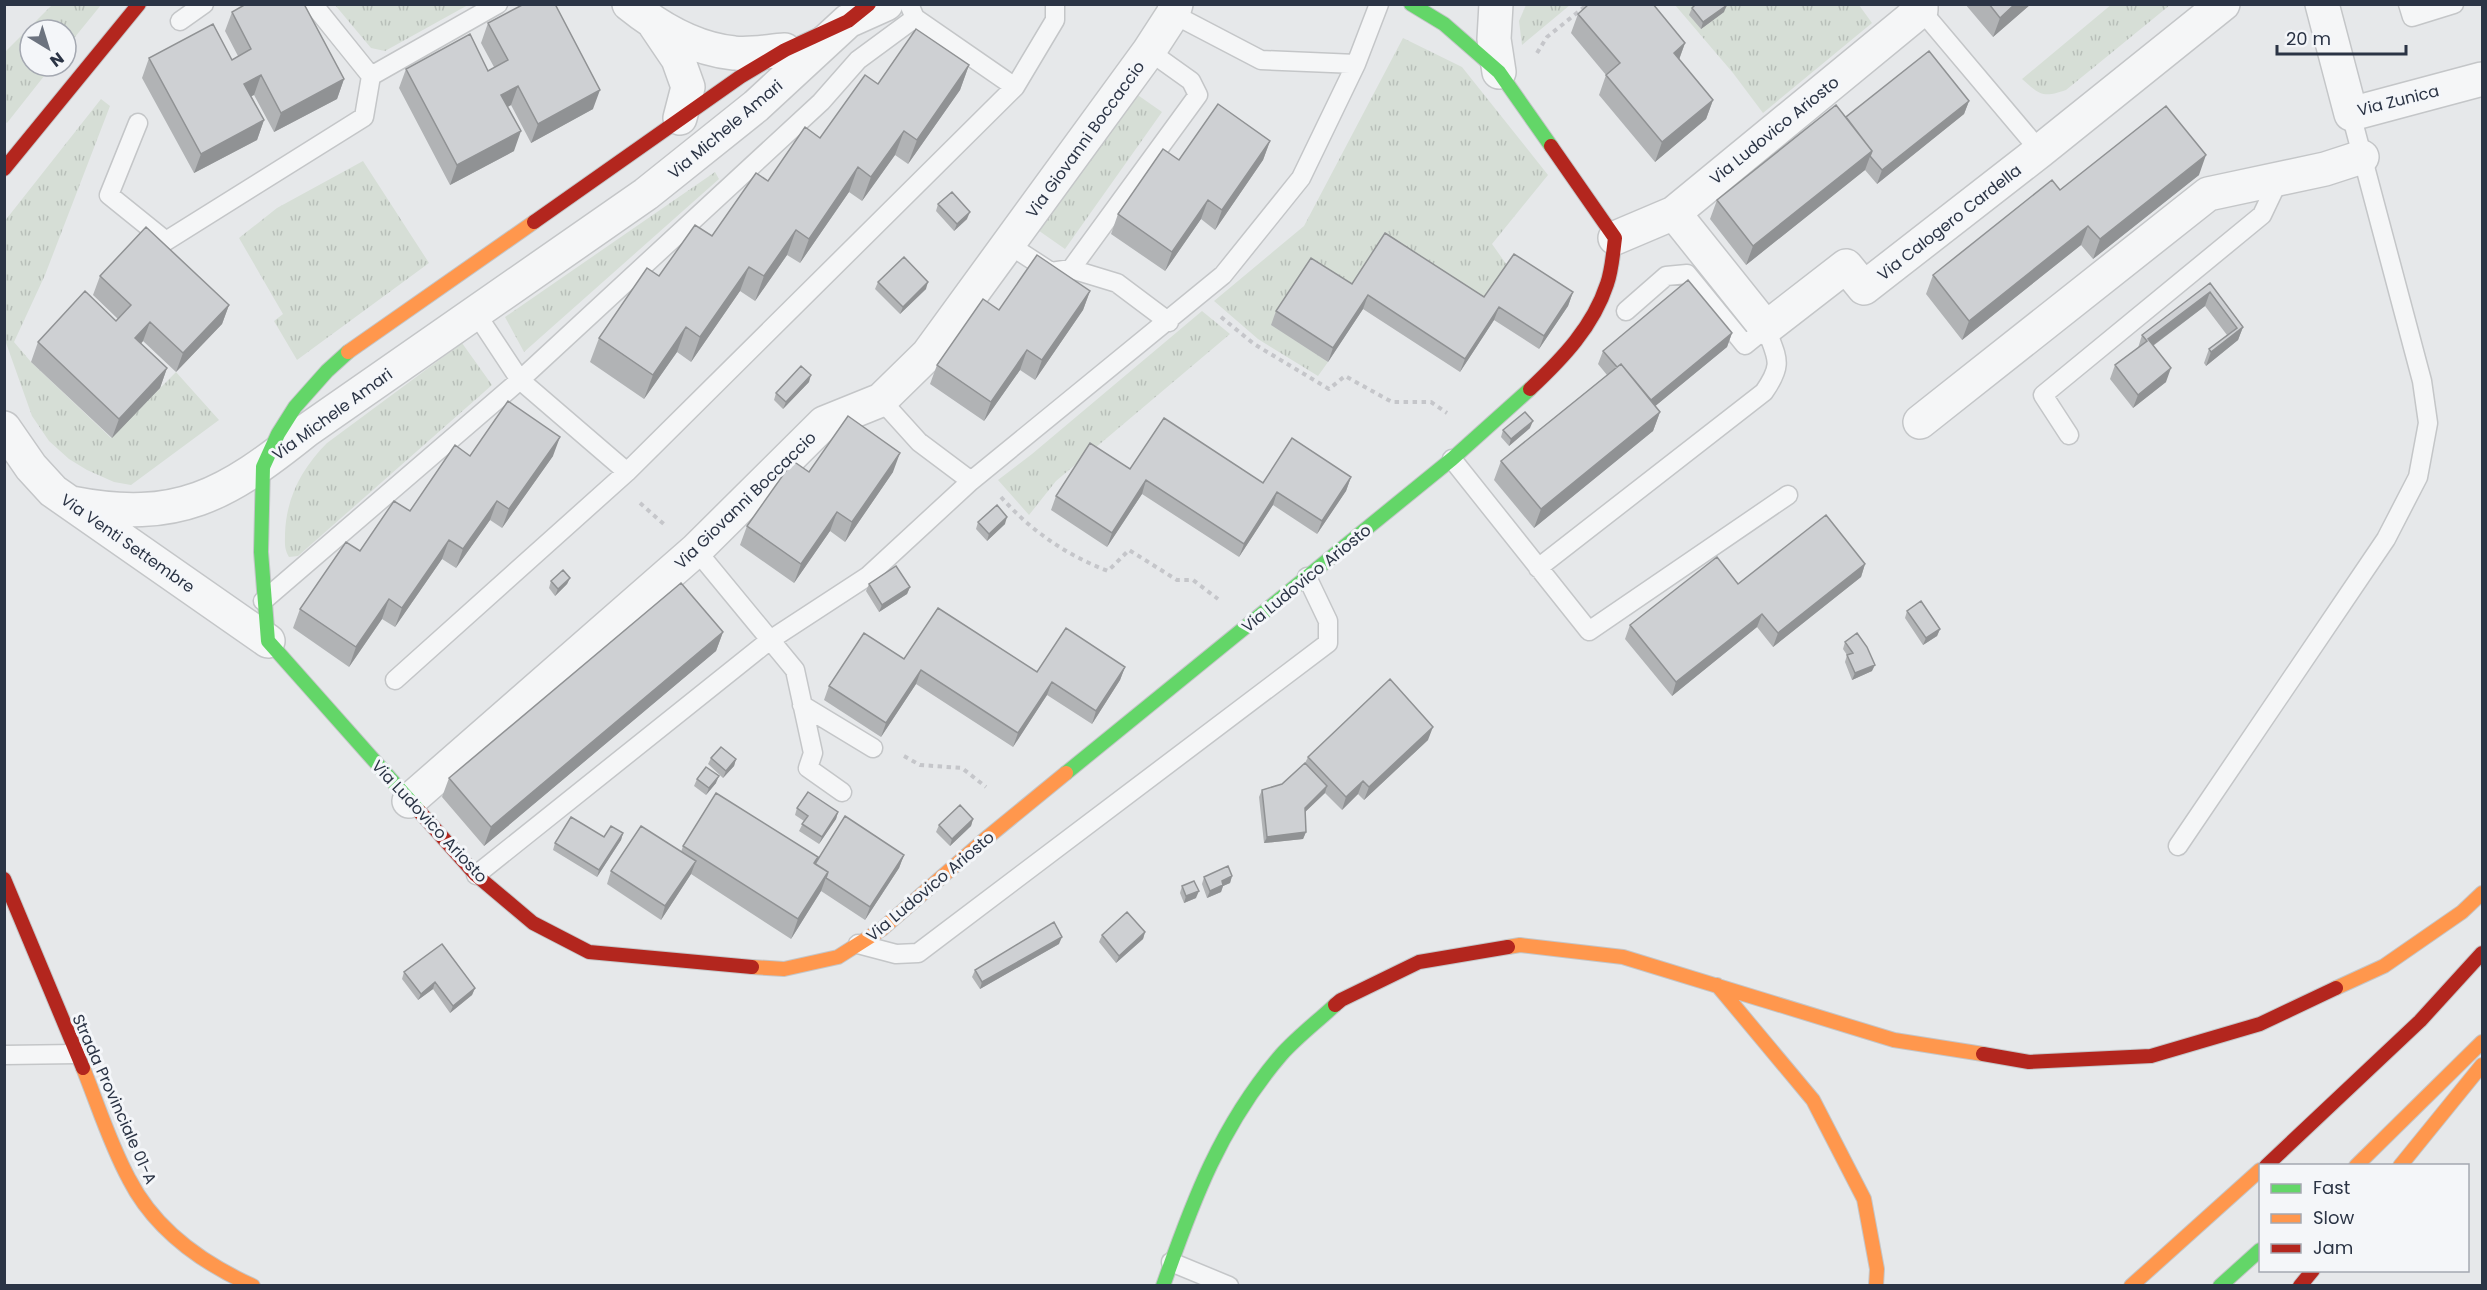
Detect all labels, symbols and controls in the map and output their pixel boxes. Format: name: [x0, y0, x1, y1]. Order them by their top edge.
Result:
north arrow: [18, 18, 78, 78]
scale bar: [2277, 18, 2406, 56]
text: 20 m: [2286, 26, 2331, 51]
text: N: [45, 47, 69, 72]
street label: Via Giovanni Boccaccio: [1021, 56, 1150, 222]
street label: Via Ludovico Ariosto: [1705, 71, 1844, 190]
street label: Via Michele Amari: [663, 74, 788, 184]
street label: Via Zunica: [2355, 79, 2441, 122]
street label: Via Calogero Cardella: [1873, 159, 2026, 286]
street label: Via Michele Amari: [267, 363, 397, 466]
street label: Via Giovanni Boccaccio: [669, 426, 821, 574]
street label: Via Venti Settembre: [56, 488, 199, 598]
street label: Via Ludovico Ariosto: [1237, 519, 1376, 638]
street label: Via Ludovico Ariosto: [366, 755, 493, 888]
street label: Via Ludovico Ariosto: [861, 826, 999, 947]
street label: Strada Provinciale 01-A: [67, 1011, 163, 1188]
legend: [2259, 1164, 2469, 1272]
text: Fast: [2313, 1175, 2350, 1200]
text: Slow: [2313, 1205, 2355, 1230]
text: Jam: [2313, 1235, 2353, 1260]

